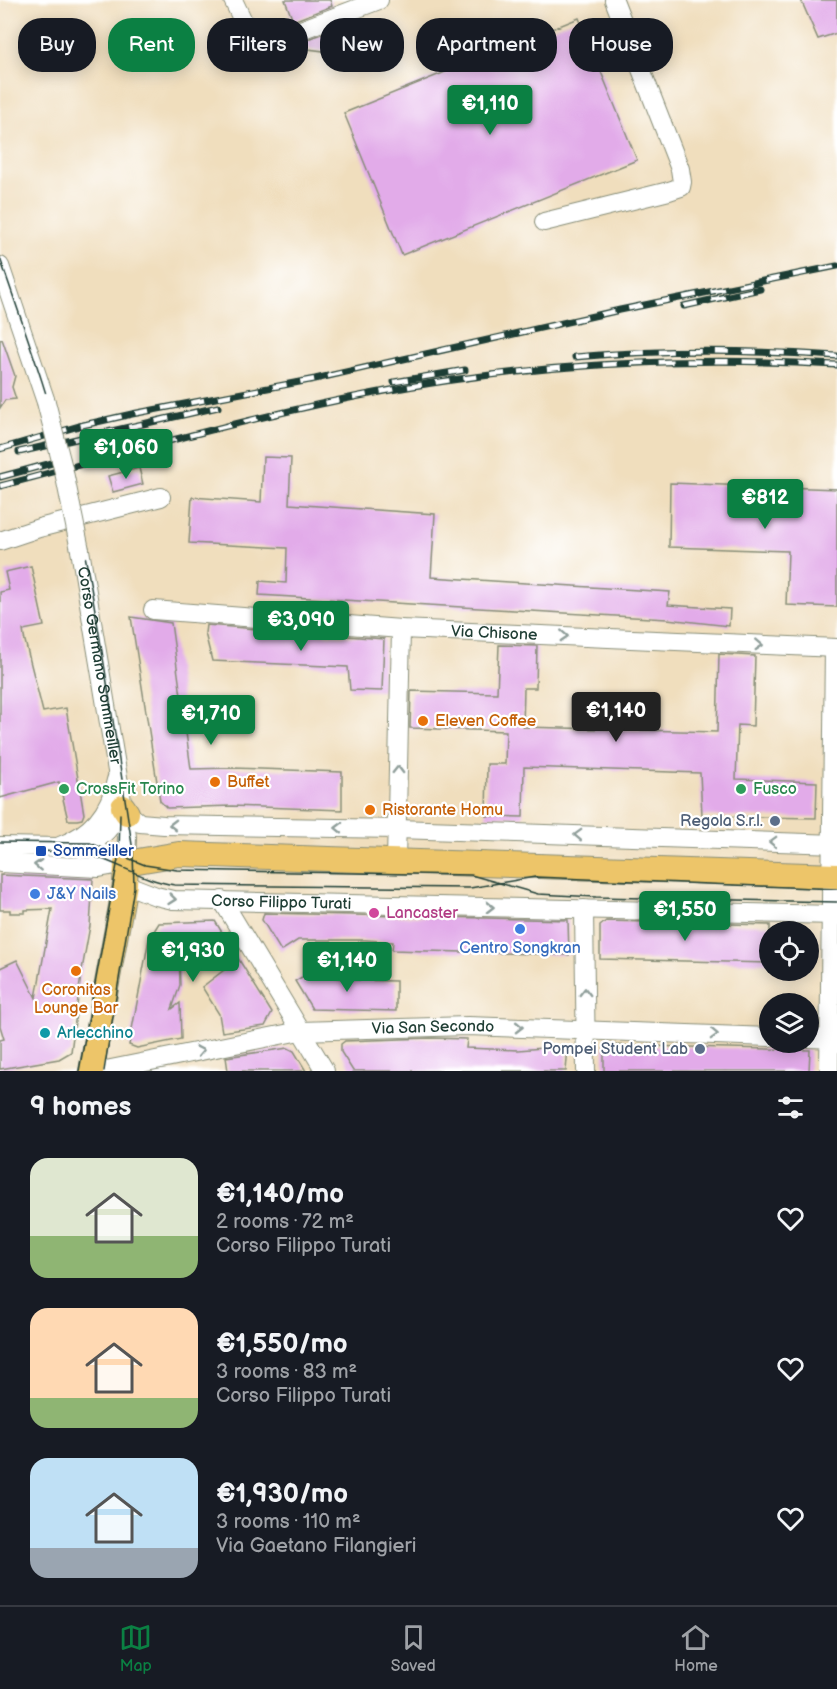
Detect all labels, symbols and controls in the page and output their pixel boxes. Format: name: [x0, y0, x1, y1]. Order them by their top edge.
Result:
chip: Buy: [18, 18, 96, 72]
chip: Rent: [108, 18, 195, 72]
chip: Filters: [207, 18, 308, 72]
chip: New: [320, 18, 404, 72]
chip: Apartment: [416, 18, 557, 72]
chip: House: [569, 18, 673, 72]
pin: €1,110: [441, 85, 539, 136]
text: €1,110: [461, 92, 519, 116]
pin: €1,060: [77, 429, 175, 480]
text: €1,060: [94, 436, 158, 460]
pin: €812: [729, 479, 801, 530]
text: €812: [741, 486, 789, 510]
street label: Corso Germano Sommeiller: [73, 565, 125, 766]
pin: €3,090: [252, 601, 350, 652]
text: €3,090: [267, 608, 335, 632]
street label: Via Chisone: [451, 622, 538, 644]
one-way arrow: [559, 630, 568, 643]
one-way arrow: [754, 638, 763, 651]
pin: €1,140: [567, 692, 665, 743]
pin: €1,710: [162, 695, 260, 746]
text: €1,140: [586, 699, 646, 723]
text: €1,710: [181, 702, 241, 726]
place label: Eleven Coffee: [435, 712, 537, 731]
marker: Eleven Coffee: [416, 714, 430, 728]
one-way arrow: [392, 766, 404, 775]
place label: Buffet: [227, 773, 269, 792]
marker: Buffet: [208, 775, 222, 789]
place label: CrossFit Torino: [76, 780, 184, 799]
place label: Fusco: [753, 780, 797, 799]
marker: CrossFit Torino: [57, 782, 71, 796]
marker: Fusco: [734, 782, 748, 796]
place label: Ristorante Homu: [382, 801, 503, 820]
marker: Ristorante Homu: [363, 803, 377, 817]
place label: Regola S.r.l.: [680, 812, 763, 831]
marker: Regola S.r.l.: [768, 814, 782, 828]
one-way arrow: [168, 819, 177, 832]
one-way arrow: [334, 822, 343, 834]
one-way arrow: [573, 829, 582, 841]
one-way arrow: [768, 835, 777, 848]
place label: Sommeiller: [53, 842, 134, 861]
marker: Sommeiller: [34, 844, 48, 858]
one-way arrow: [33, 859, 42, 872]
place label: J&Y Nails: [47, 885, 116, 904]
marker: J&Y Nails: [28, 887, 42, 901]
street label: Corso Filippo Turati: [211, 891, 352, 914]
pin: €1,550: [636, 891, 734, 942]
one-way arrow: [167, 892, 177, 905]
text: €1,550: [653, 898, 717, 922]
one-way arrow: [486, 901, 495, 913]
place label: Lancaster: [386, 904, 458, 923]
marker: Lancaster: [367, 906, 381, 920]
map controls: [759, 921, 819, 1053]
button: locate: [759, 921, 819, 981]
marker: Centro Songkran: [513, 922, 527, 936]
pin: €1,930: [144, 932, 242, 983]
text: €1,930: [161, 939, 225, 963]
place label: Centro Songkran: [459, 939, 581, 958]
pin: €1,140: [298, 942, 396, 993]
text: €1,140: [317, 949, 377, 973]
marker: Coronitas Lounge Bar: [69, 964, 83, 978]
place label: Coronitas Lounge Bar: [34, 981, 118, 1018]
one-way arrow: [579, 987, 591, 996]
button: layers: [759, 993, 819, 1053]
street label: Via San Secondo: [371, 1016, 495, 1038]
one-way arrow: [514, 1021, 523, 1034]
place label: Arlecchino: [57, 1024, 133, 1043]
marker: Arlecchino: [38, 1026, 52, 1040]
one-way arrow: [709, 1028, 718, 1041]
place label: Pompei Student Lab: [543, 1040, 688, 1059]
marker: Pompei Student Lab: [693, 1042, 707, 1056]
one-way arrow: [194, 1045, 204, 1058]
icon: filters: [774, 1091, 807, 1124]
text: 9 homes: [30, 1092, 131, 1123]
text: €1,140/mo: [216, 1179, 344, 1210]
icon: home: [78, 1182, 150, 1254]
icon: heart: [774, 1202, 807, 1235]
text: 2 rooms · 72 m²: [216, 1210, 354, 1234]
text: Corso Filippo Turati: [216, 1234, 391, 1258]
text: €1,550/mo: [216, 1329, 348, 1360]
icon: home: [78, 1332, 150, 1404]
icon: heart: [774, 1352, 807, 1385]
text: 3 rooms · 83 m²: [216, 1360, 357, 1384]
text: Corso Filippo Turati: [216, 1384, 391, 1408]
text: €1,930/mo: [216, 1479, 348, 1510]
icon: home: [78, 1482, 150, 1554]
icon: heart: [774, 1502, 807, 1535]
text: 3 rooms · 110 m²: [216, 1510, 361, 1534]
text: Via Gaetano Filangieri: [216, 1534, 416, 1558]
tab: Map: [119, 1621, 152, 1676]
tab: Saved: [391, 1621, 436, 1676]
tab: Home: [674, 1621, 718, 1676]

